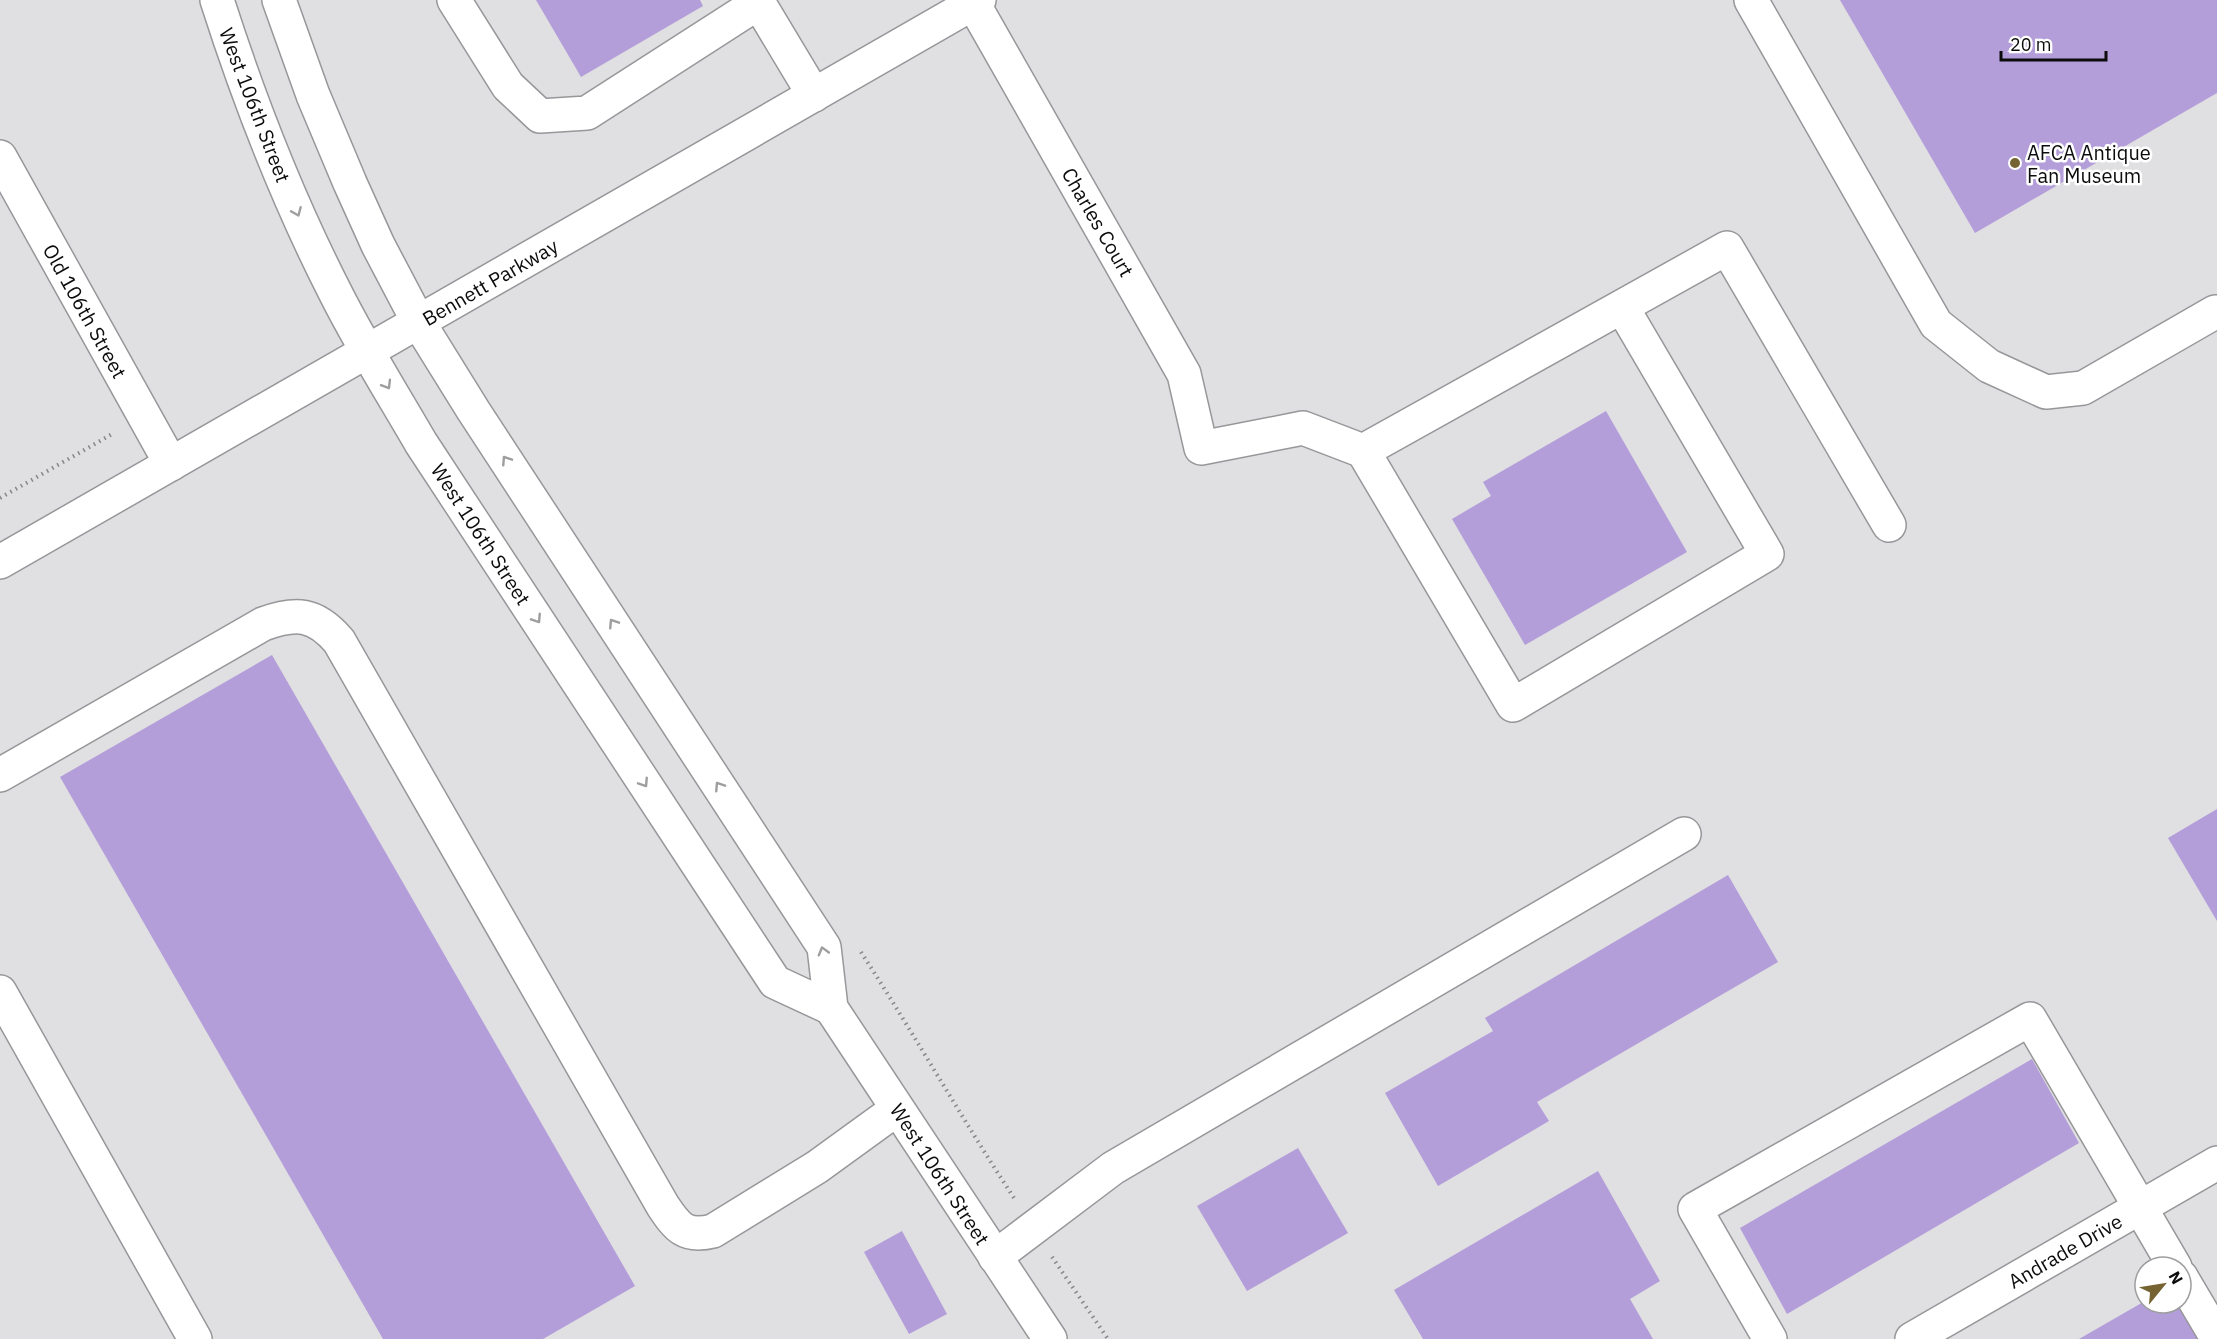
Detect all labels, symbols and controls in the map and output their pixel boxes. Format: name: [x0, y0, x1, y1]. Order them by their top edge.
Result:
street label: West 106th Street: [213, 24, 297, 186]
scale bar: [2001, 24, 2106, 62]
text: 20 m: [2010, 33, 2052, 56]
place label: AFCA Antique Fan Museum: [2027, 139, 2151, 189]
marker: AFCA Antique Fan Museum: [2008, 156, 2022, 170]
street label: Charles Court: [1056, 162, 1140, 282]
one-way arrow: [290, 205, 302, 216]
street label: Bennett Parkway: [417, 232, 563, 332]
street label: Old 106th Street: [37, 239, 133, 383]
one-way arrow: [379, 379, 391, 389]
one-way arrow: [502, 456, 513, 467]
street label: West 106th Street: [425, 458, 537, 610]
one-way arrow: [530, 613, 541, 624]
one-way arrow: [608, 619, 620, 629]
one-way arrow: [637, 776, 648, 787]
one-way arrow: [716, 782, 727, 793]
one-way arrow: [818, 946, 830, 956]
street label: West 106th Street: [884, 1098, 996, 1250]
street label: Andrade Drive: [2003, 1207, 2127, 1295]
north arrow: [2133, 1255, 2193, 1315]
text: N: [2164, 1267, 2188, 1288]

